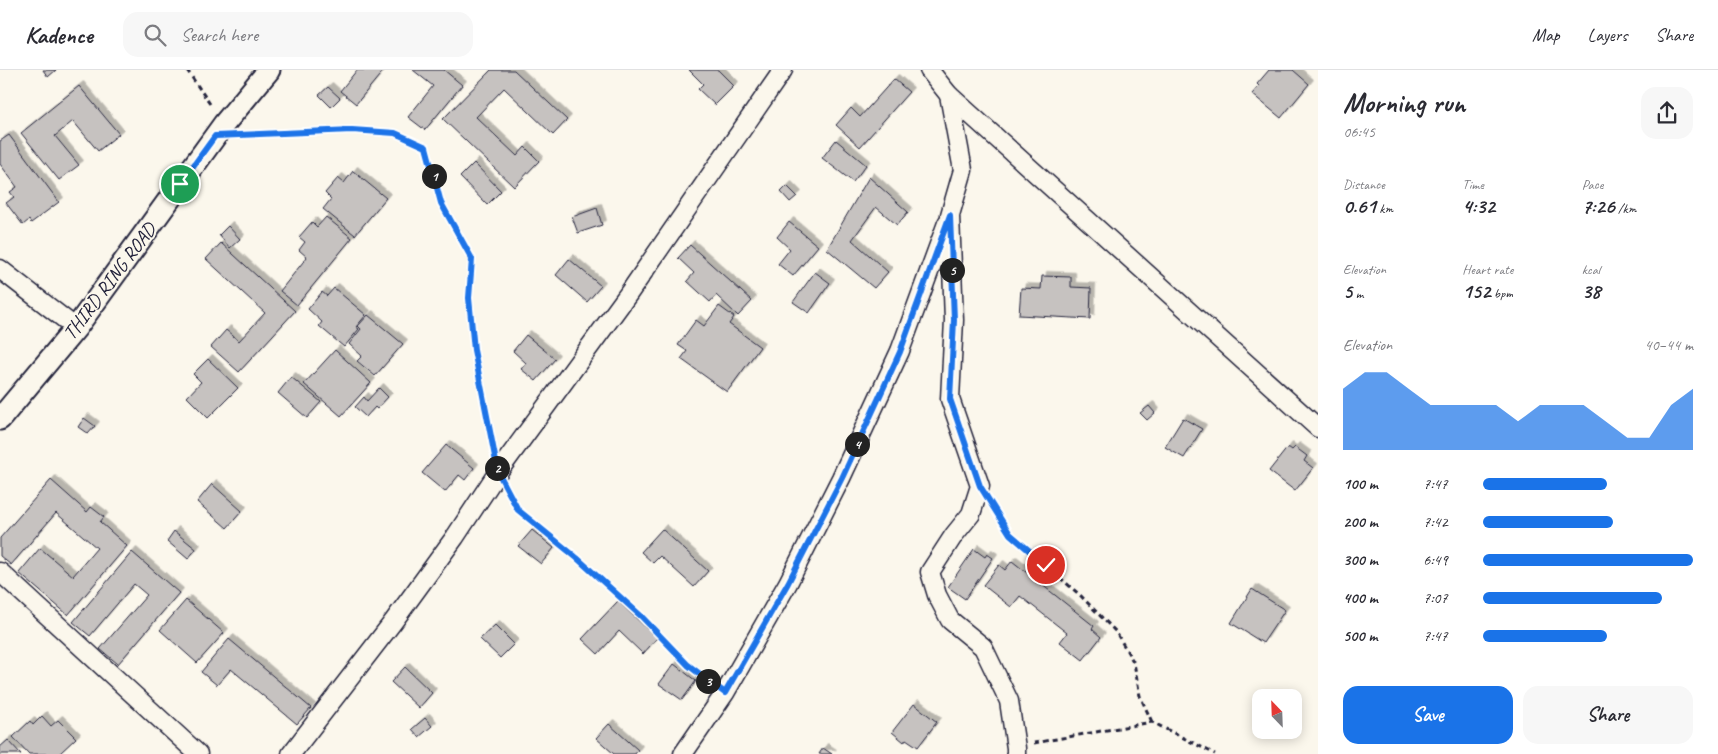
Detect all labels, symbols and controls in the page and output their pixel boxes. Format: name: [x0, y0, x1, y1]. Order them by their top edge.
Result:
search box: [123, 12, 473, 57]
text: Kadence: [25, 20, 93, 50]
icon: search: [141, 21, 169, 49]
text: Search here: [181, 23, 258, 47]
text: Map: [1532, 24, 1560, 46]
text: Layers: [1588, 24, 1627, 46]
text: Share: [1655, 24, 1693, 46]
text: Morning run: [1343, 85, 1465, 120]
button: share: [1641, 87, 1693, 139]
text: 06:45: [1343, 122, 1375, 142]
pin: [159, 163, 201, 205]
pin: 1: [422, 164, 446, 188]
text: 1: [431, 168, 438, 185]
icon: arrive: [166, 170, 194, 198]
text: Distance: [1343, 176, 1385, 193]
text: Time: [1462, 176, 1484, 193]
text: Pace: [1582, 176, 1603, 193]
text: 0.61: [1343, 193, 1376, 219]
text: 4:32: [1462, 193, 1495, 219]
text: 7:26: [1582, 193, 1615, 219]
text: km: [1376, 200, 1393, 217]
text: /km: [1615, 200, 1636, 217]
street label: THIRD RING ROAD: [57, 216, 163, 345]
pin: 5: [940, 258, 964, 282]
text: Elevation: [1343, 261, 1386, 278]
text: Heart rate: [1462, 261, 1513, 278]
text: kcal: [1582, 261, 1600, 278]
text: 5: [949, 262, 956, 279]
text: 5: [1343, 278, 1352, 304]
text: 152: [1462, 278, 1490, 304]
text: 38: [1582, 278, 1601, 304]
text: m: [1352, 285, 1363, 302]
text: bpm: [1490, 285, 1513, 302]
text: Elevation: [1343, 335, 1392, 355]
text: 40–44 m: [1644, 335, 1693, 355]
pin: 4: [844, 432, 870, 456]
text: 4: [854, 436, 861, 453]
pin: 2: [484, 456, 510, 480]
text: 2: [494, 460, 501, 477]
text: 100 m: [1343, 474, 1378, 494]
text: 7:47: [1423, 474, 1448, 494]
text: 200 m: [1343, 512, 1378, 532]
text: 7:42: [1423, 512, 1448, 532]
pin: [1025, 544, 1067, 586]
text: 300 m: [1343, 550, 1378, 570]
text: 6:49: [1423, 550, 1448, 570]
icon: check: [1032, 551, 1060, 579]
text: 400 m: [1343, 588, 1378, 608]
text: 7:07: [1423, 588, 1448, 608]
text: 500 m: [1343, 626, 1377, 646]
text: 7:47: [1423, 626, 1448, 646]
pin: 3: [696, 668, 720, 694]
text: 3: [705, 673, 712, 690]
button: Save: [1343, 686, 1513, 744]
button: Share: [1523, 686, 1693, 744]
north arrow: [1252, 689, 1302, 739]
map controls: [1252, 689, 1302, 739]

